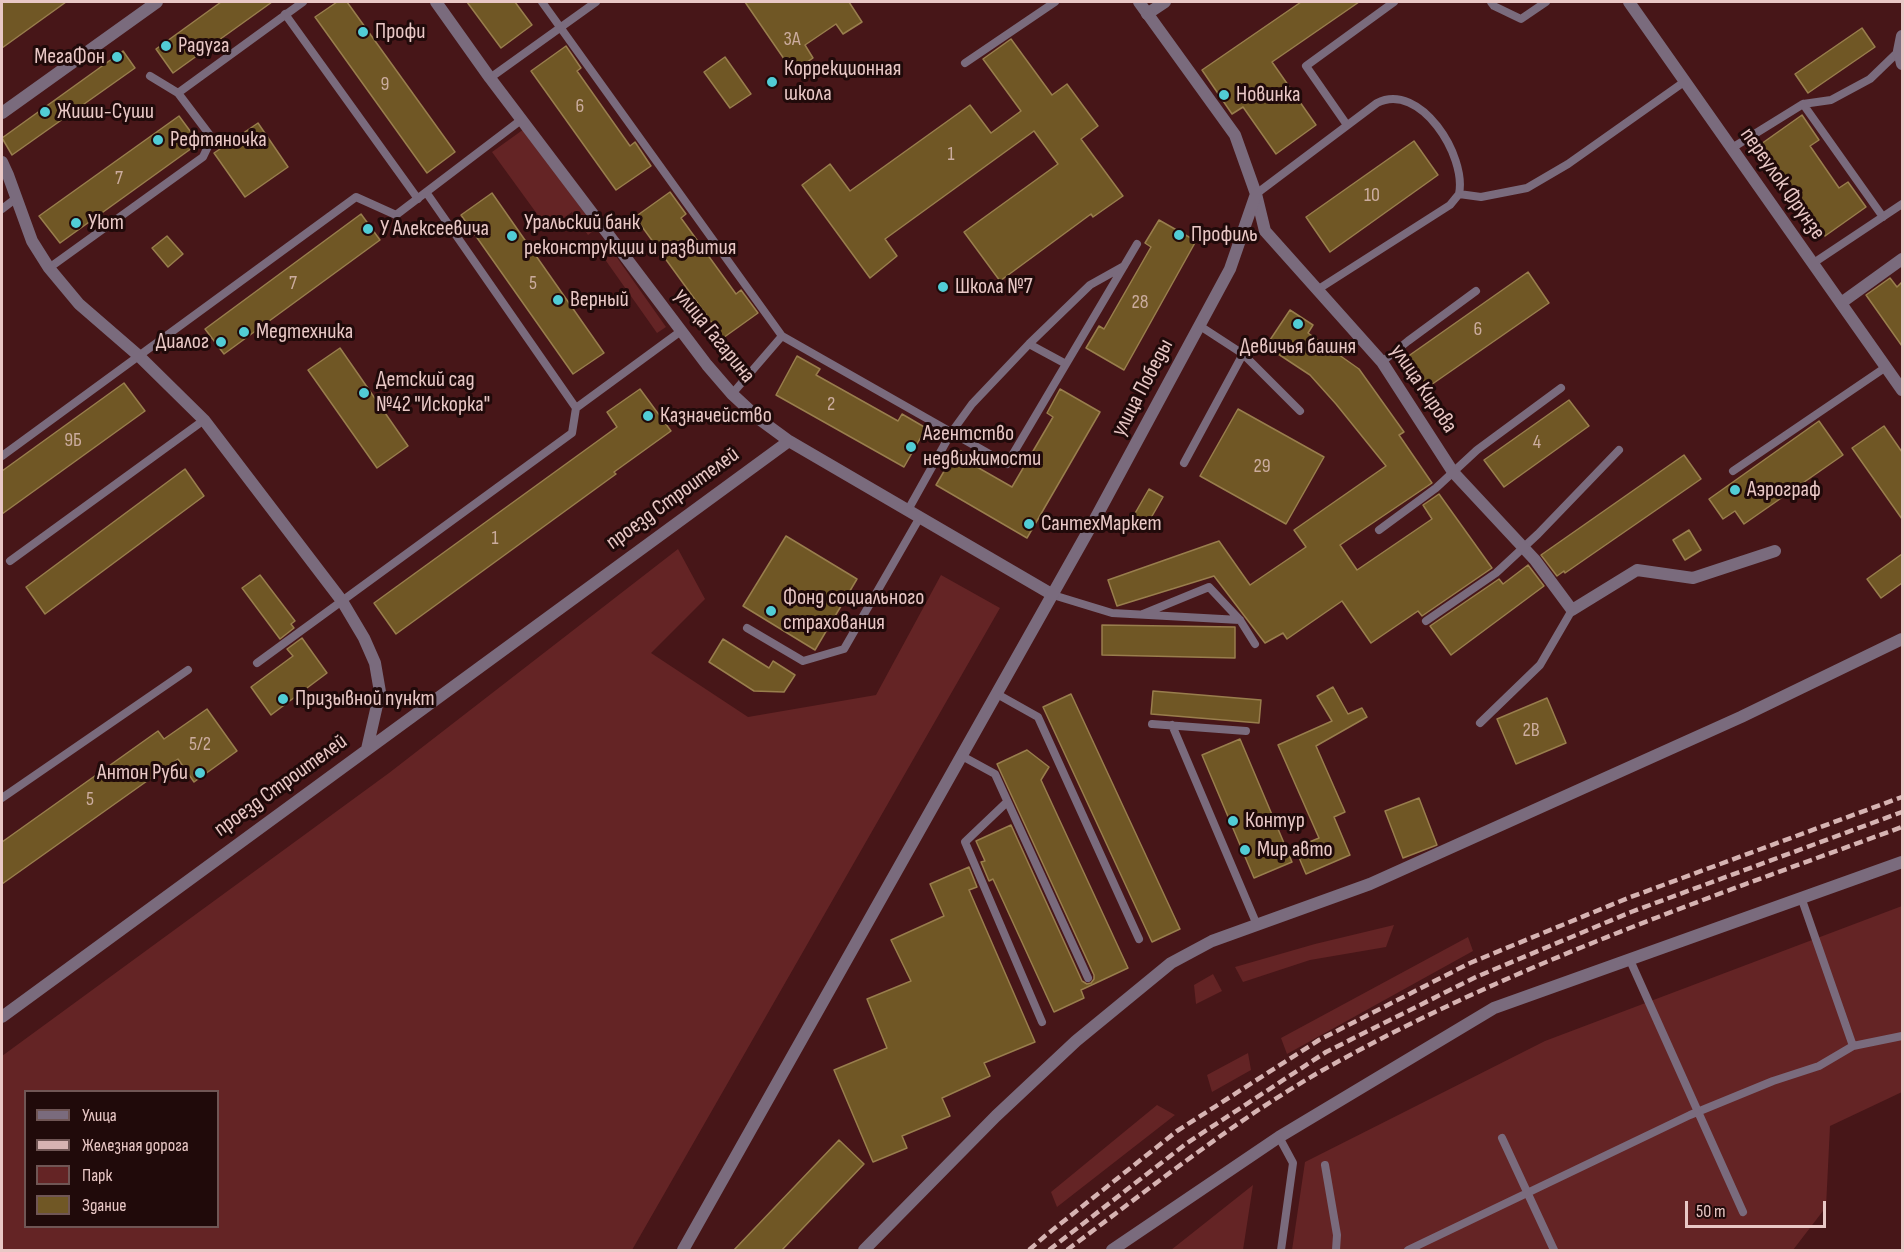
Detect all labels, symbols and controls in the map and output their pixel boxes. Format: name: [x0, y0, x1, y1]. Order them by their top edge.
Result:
place label: Профи: [375, 19, 425, 45]
marker: Профи: [356, 25, 370, 39]
house number: 3А: [784, 28, 800, 52]
place label: Радуга: [178, 33, 229, 59]
marker: Радуга: [159, 39, 173, 53]
place label: МегаФон: [34, 44, 105, 70]
marker: МегаФон: [110, 50, 124, 64]
place label: Коррекционная школа: [784, 56, 901, 107]
house number: 9: [381, 73, 389, 97]
marker: Коррекционная школа: [765, 75, 779, 89]
place label: Новинка: [1236, 82, 1300, 108]
marker: Новинка: [1217, 88, 1231, 102]
house number: 6: [576, 95, 584, 119]
place label: Жиши-Суши: [57, 99, 154, 125]
marker: Жиши-Суши: [38, 105, 52, 119]
street label: переулок Фрунзе: [1734, 123, 1830, 245]
place label: Рефтяночка: [170, 127, 267, 153]
marker: Рефтяночка: [151, 133, 165, 147]
house number: 1: [948, 143, 954, 167]
house number: 7: [115, 167, 123, 191]
house number: 10: [1364, 184, 1380, 208]
place label: Уют: [88, 210, 124, 236]
place label: Уральский банк реконструкции и развития: [524, 210, 736, 262]
marker: Уют: [69, 216, 83, 230]
place label: У Алексеевича: [380, 216, 489, 242]
marker: У Алексеевича: [361, 222, 375, 236]
place label: Профиль: [1191, 222, 1258, 248]
marker: Профиль: [1172, 228, 1186, 242]
marker: Уральский банк реконструкции и развития: [505, 229, 519, 243]
house number: 7: [289, 272, 297, 296]
house number: 5: [529, 272, 537, 296]
place label: Школа №7: [955, 274, 1033, 300]
marker: Школа №7: [936, 280, 950, 294]
street label: улица Гагарина: [668, 283, 760, 389]
place label: Верный: [570, 287, 629, 313]
house number: 28: [1132, 291, 1148, 315]
marker: Верный: [551, 293, 565, 307]
marker: Девичья башня: [1291, 317, 1305, 331]
house number: 6: [1474, 318, 1482, 342]
place label: Медтехника: [256, 319, 353, 345]
marker: Медтехника: [237, 325, 251, 339]
place label: Диалог: [156, 329, 209, 355]
place label: Девичья башня: [1240, 334, 1356, 360]
marker: Диалог: [214, 335, 228, 349]
street label: улица Победы: [1106, 335, 1180, 441]
street label: улица Кирова: [1384, 340, 1462, 438]
place label: Детский сад №42 "Искорка": [376, 367, 490, 418]
marker: Детский сад №42 "Искорка": [357, 386, 371, 400]
house number: 2: [827, 393, 835, 417]
place label: Казначейство: [660, 403, 772, 429]
marker: Казначейство: [641, 409, 655, 423]
place label: Агентство недвижимости: [923, 421, 1041, 472]
house number: 9Б: [64, 429, 82, 453]
house number: 4: [1533, 431, 1541, 455]
marker: Агентство недвижимости: [904, 440, 918, 454]
street label: проезд Строителей: [601, 442, 745, 556]
house number: 29: [1253, 455, 1271, 479]
place label: Аэрограф: [1747, 477, 1821, 503]
marker: Аэрограф: [1728, 483, 1742, 497]
place label: СантехМаркет: [1041, 511, 1162, 537]
marker: СантехМаркет: [1022, 517, 1036, 531]
house number: 1: [492, 527, 498, 551]
place label: Фонд социального страхования: [783, 585, 925, 636]
marker: Фонд социального страхования: [764, 604, 778, 618]
place label: Призывной пункт: [295, 686, 435, 712]
marker: Призывной пункт: [276, 692, 290, 706]
house number: 2В: [1522, 719, 1540, 743]
street label: проезд Строителей: [209, 729, 353, 843]
house number: 5/2: [189, 733, 211, 757]
place label: Антон Руби: [97, 760, 188, 786]
marker: Антон Руби: [193, 766, 207, 780]
house number: 5: [86, 788, 94, 812]
place label: Контур: [1245, 808, 1305, 834]
marker: Контур: [1226, 814, 1240, 828]
place label: Мир авто: [1257, 837, 1333, 863]
marker: Мир авто: [1238, 843, 1252, 857]
legend: [24, 1090, 219, 1228]
text: Улица: [82, 1105, 117, 1126]
text: Железная дорога: [82, 1135, 189, 1156]
text: Парк: [82, 1165, 112, 1186]
scale bar: [1688, 1189, 1829, 1227]
text: Здание: [82, 1195, 127, 1216]
text: 50 m: [1696, 1201, 1726, 1222]

